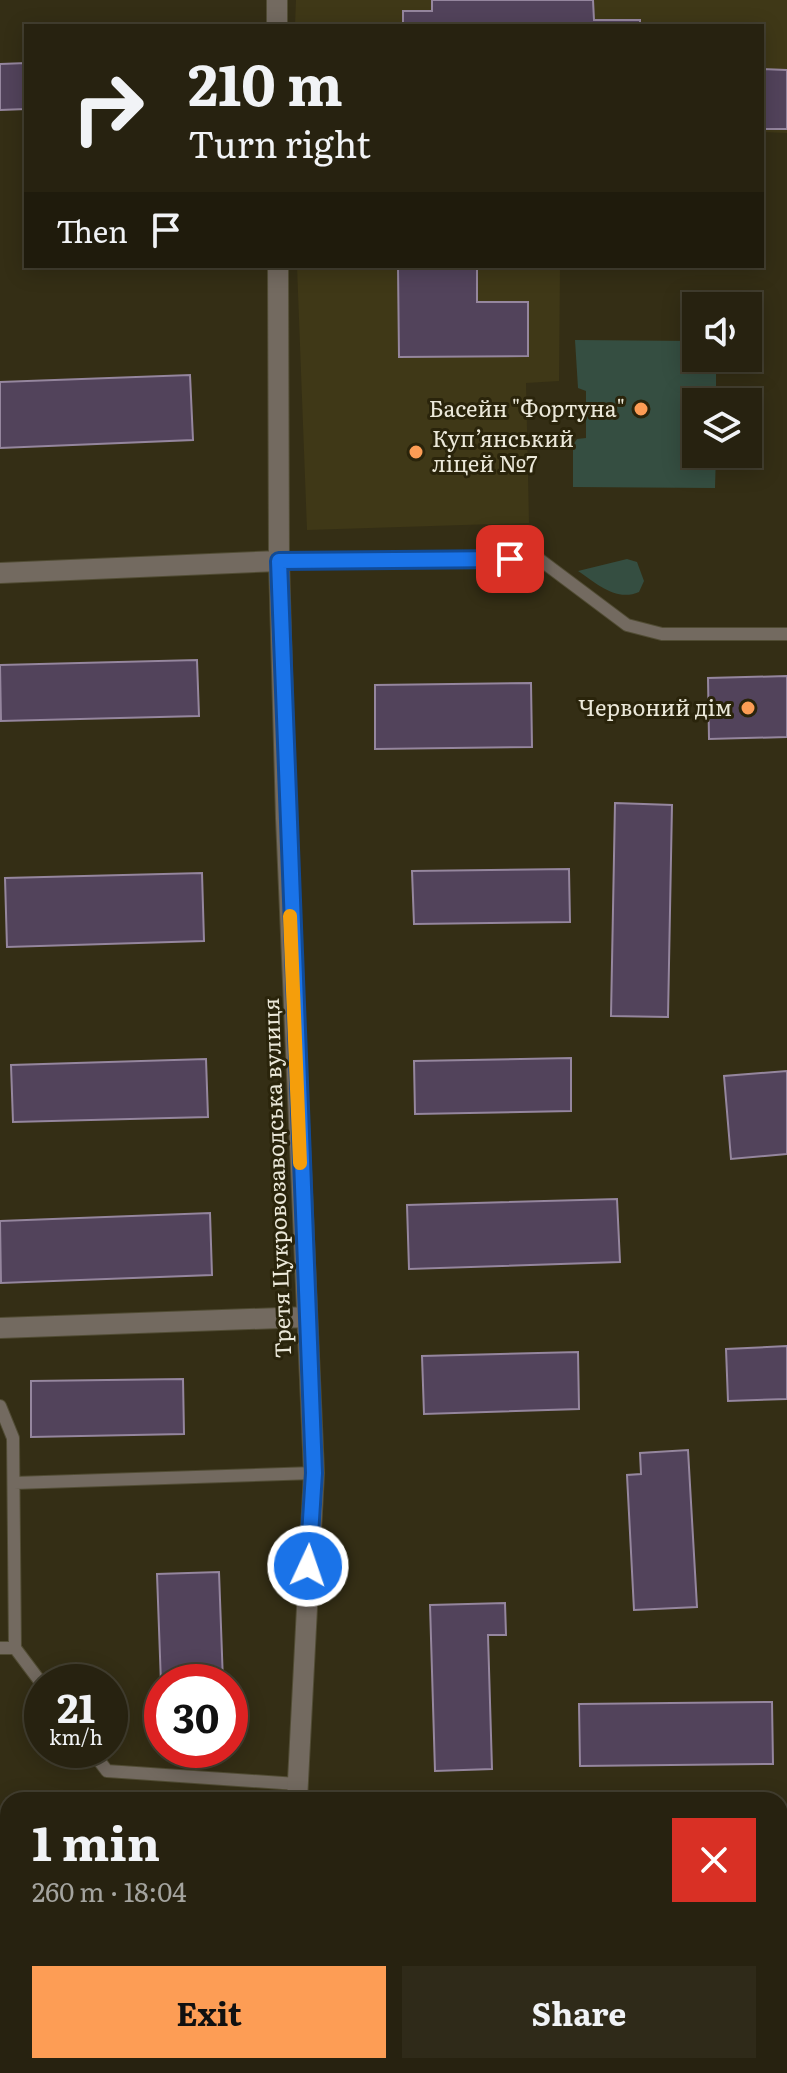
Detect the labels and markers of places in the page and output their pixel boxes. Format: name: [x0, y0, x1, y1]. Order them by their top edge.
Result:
place label: Басейн "Фортуна": [429, 391, 625, 424]
marker: Басейн "Фортуна": [632, 400, 650, 418]
place label: Купʼянський ліцей №7: [432, 421, 574, 479]
marker: Купʼянський ліцей №7: [407, 443, 425, 461]
pin: [476, 525, 544, 593]
place label: Червоний дім: [578, 690, 732, 723]
marker: Червоний дім: [739, 699, 757, 717]

